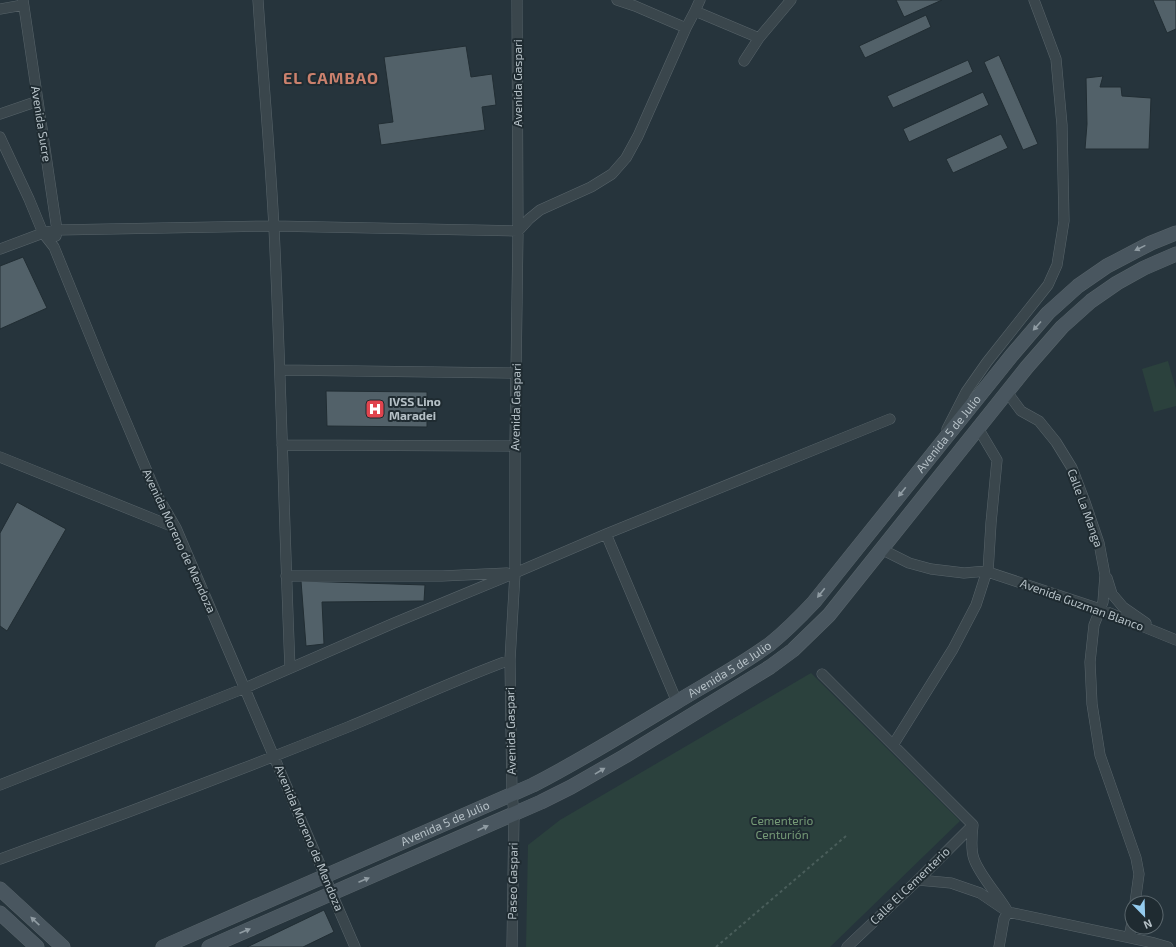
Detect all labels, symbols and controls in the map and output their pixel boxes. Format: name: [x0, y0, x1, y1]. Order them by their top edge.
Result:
street label: Avenida Gaspari: [510, 39, 524, 127]
district label: EL CAMBAO: [283, 68, 379, 87]
street label: Avenida Sucre: [29, 85, 55, 163]
one-way arrow: [1134, 245, 1146, 251]
one-way arrow: [1032, 320, 1041, 331]
street label: Avenida Gaspari: [507, 363, 523, 451]
street label: Avenida 5 de Julio: [913, 392, 983, 475]
place label: IVSS Lino Maradei: [389, 394, 441, 422]
hospital icon: IVSS Lino Maradei: [364, 398, 386, 420]
street label: Avenida Moreno de Mendoza: [140, 466, 219, 615]
street label: Calle La Manga: [1065, 467, 1107, 549]
one-way arrow: [898, 487, 906, 497]
street label: Avenida Guzman Blanco: [1019, 575, 1146, 633]
one-way arrow: [816, 588, 825, 599]
street label: Avenida 5 de Julio: [685, 637, 774, 700]
street label: Avenida Gaspari: [502, 687, 518, 775]
street label: Avenida Moreno de Mendoza: [273, 762, 347, 913]
one-way arrow: [594, 767, 606, 774]
street label: Avenida 5 de Julio: [398, 797, 491, 848]
park label: Cementerio Centurión: [751, 813, 814, 841]
one-way arrow: [478, 825, 489, 831]
street label: Paseo Gaspari: [504, 842, 520, 920]
street label: Calle El Cementerio: [867, 844, 952, 927]
one-way arrow: [359, 877, 370, 883]
north arrow: [1124, 895, 1164, 935]
one-way arrow: [30, 916, 40, 925]
text: N: [1142, 917, 1154, 932]
one-way arrow: [239, 928, 251, 934]

